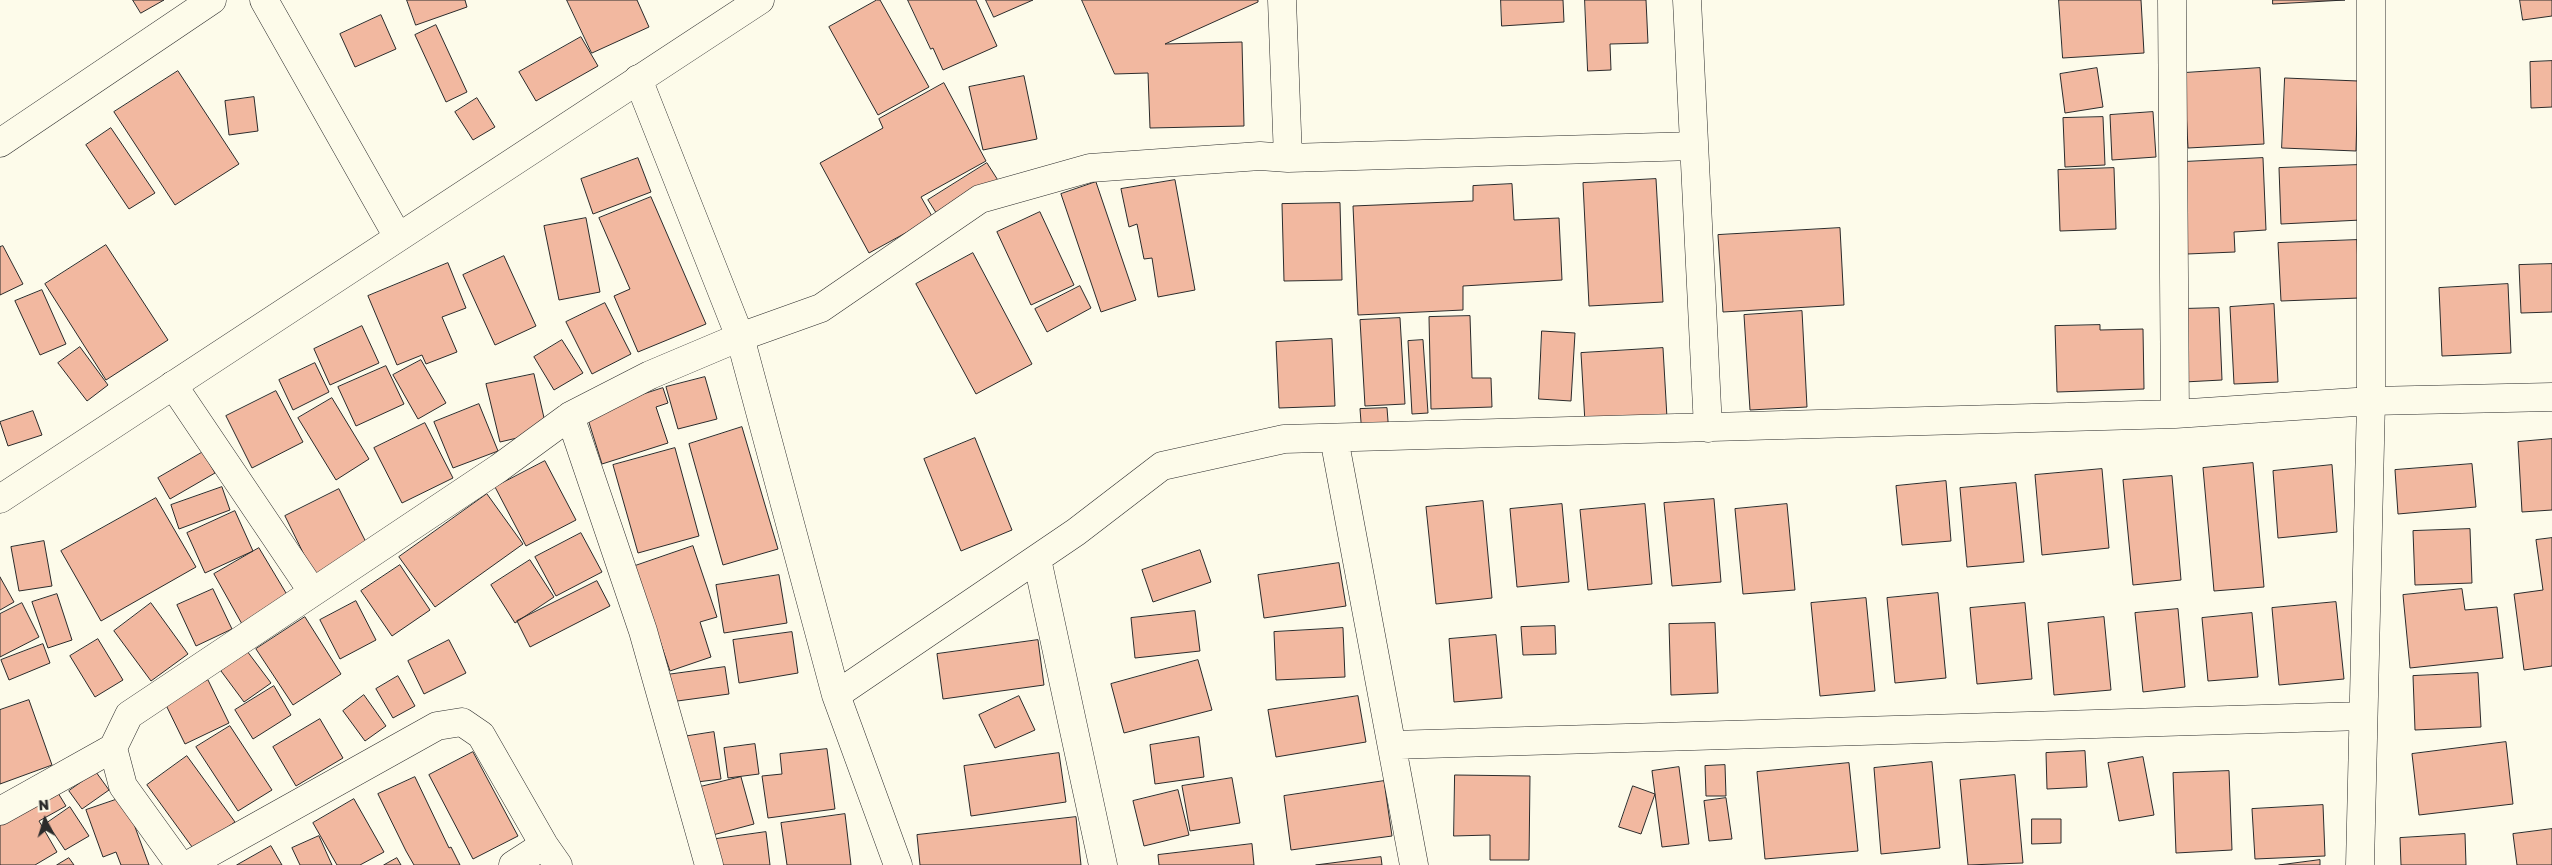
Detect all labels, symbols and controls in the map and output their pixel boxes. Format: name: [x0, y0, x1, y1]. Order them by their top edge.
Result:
north arrow: [20, 795, 70, 845]
text: N: [38, 796, 50, 813]

